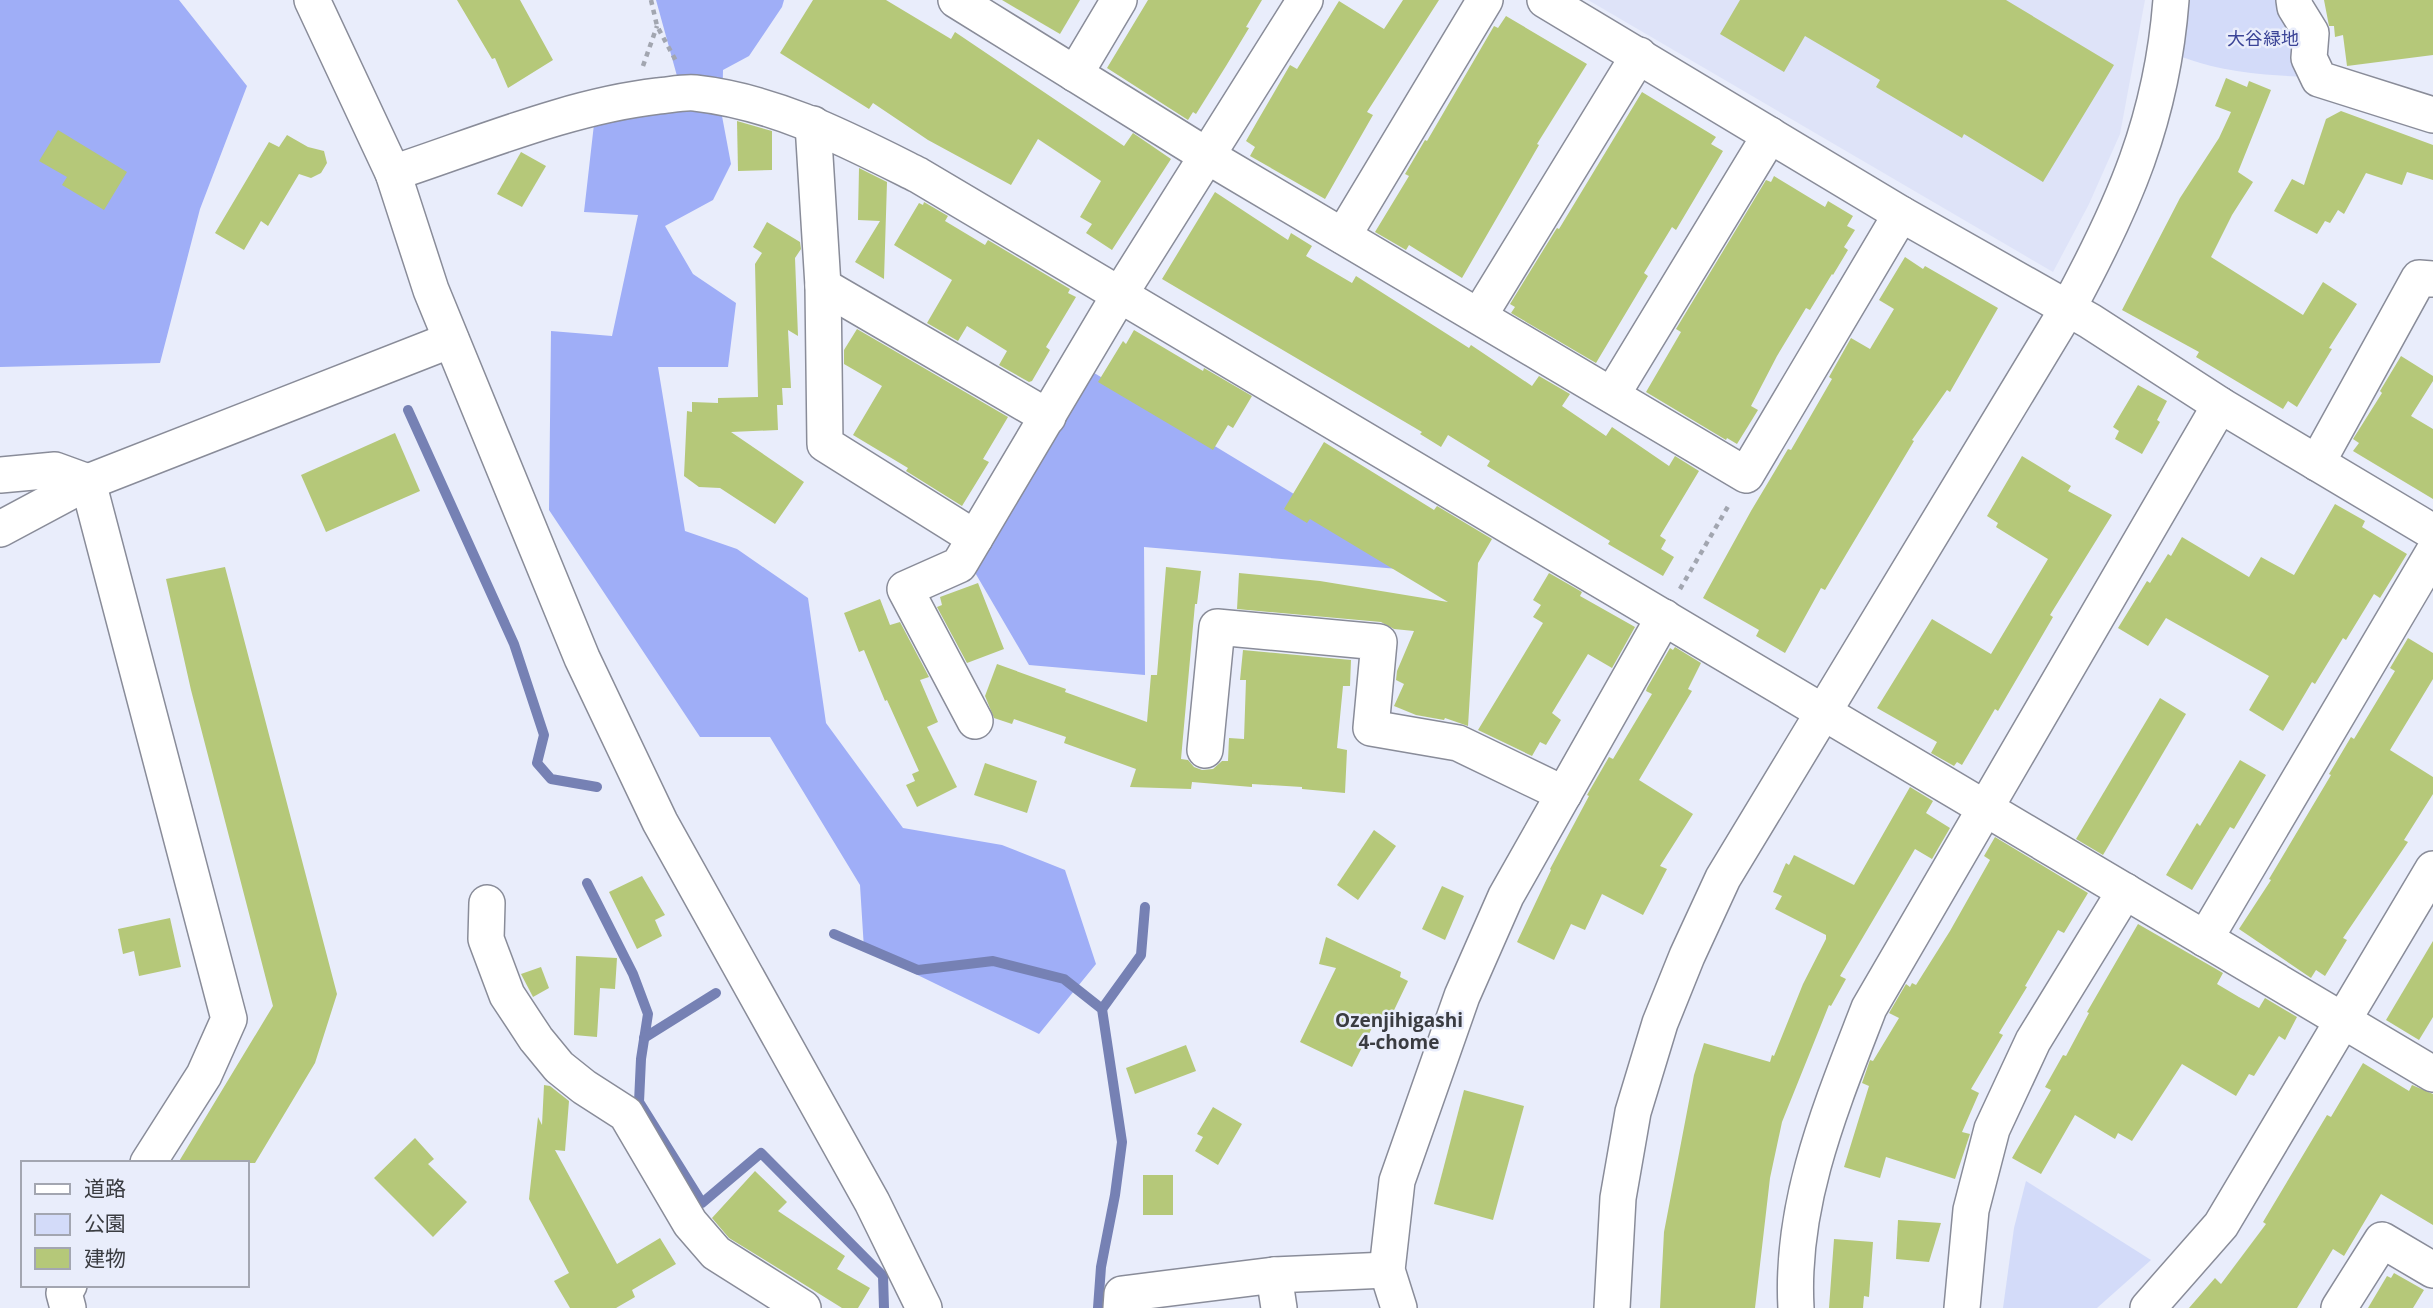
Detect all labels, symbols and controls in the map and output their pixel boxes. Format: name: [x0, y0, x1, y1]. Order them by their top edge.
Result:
park label: 大谷緑地: [2227, 26, 2299, 50]
district label: Ozenjihigashi 4-chome: [1335, 1007, 1463, 1055]
legend: [21, 1161, 248, 1287]
text: 道路: [84, 1174, 126, 1202]
text: 公園: [84, 1209, 126, 1237]
text: 建物: [84, 1244, 126, 1272]

